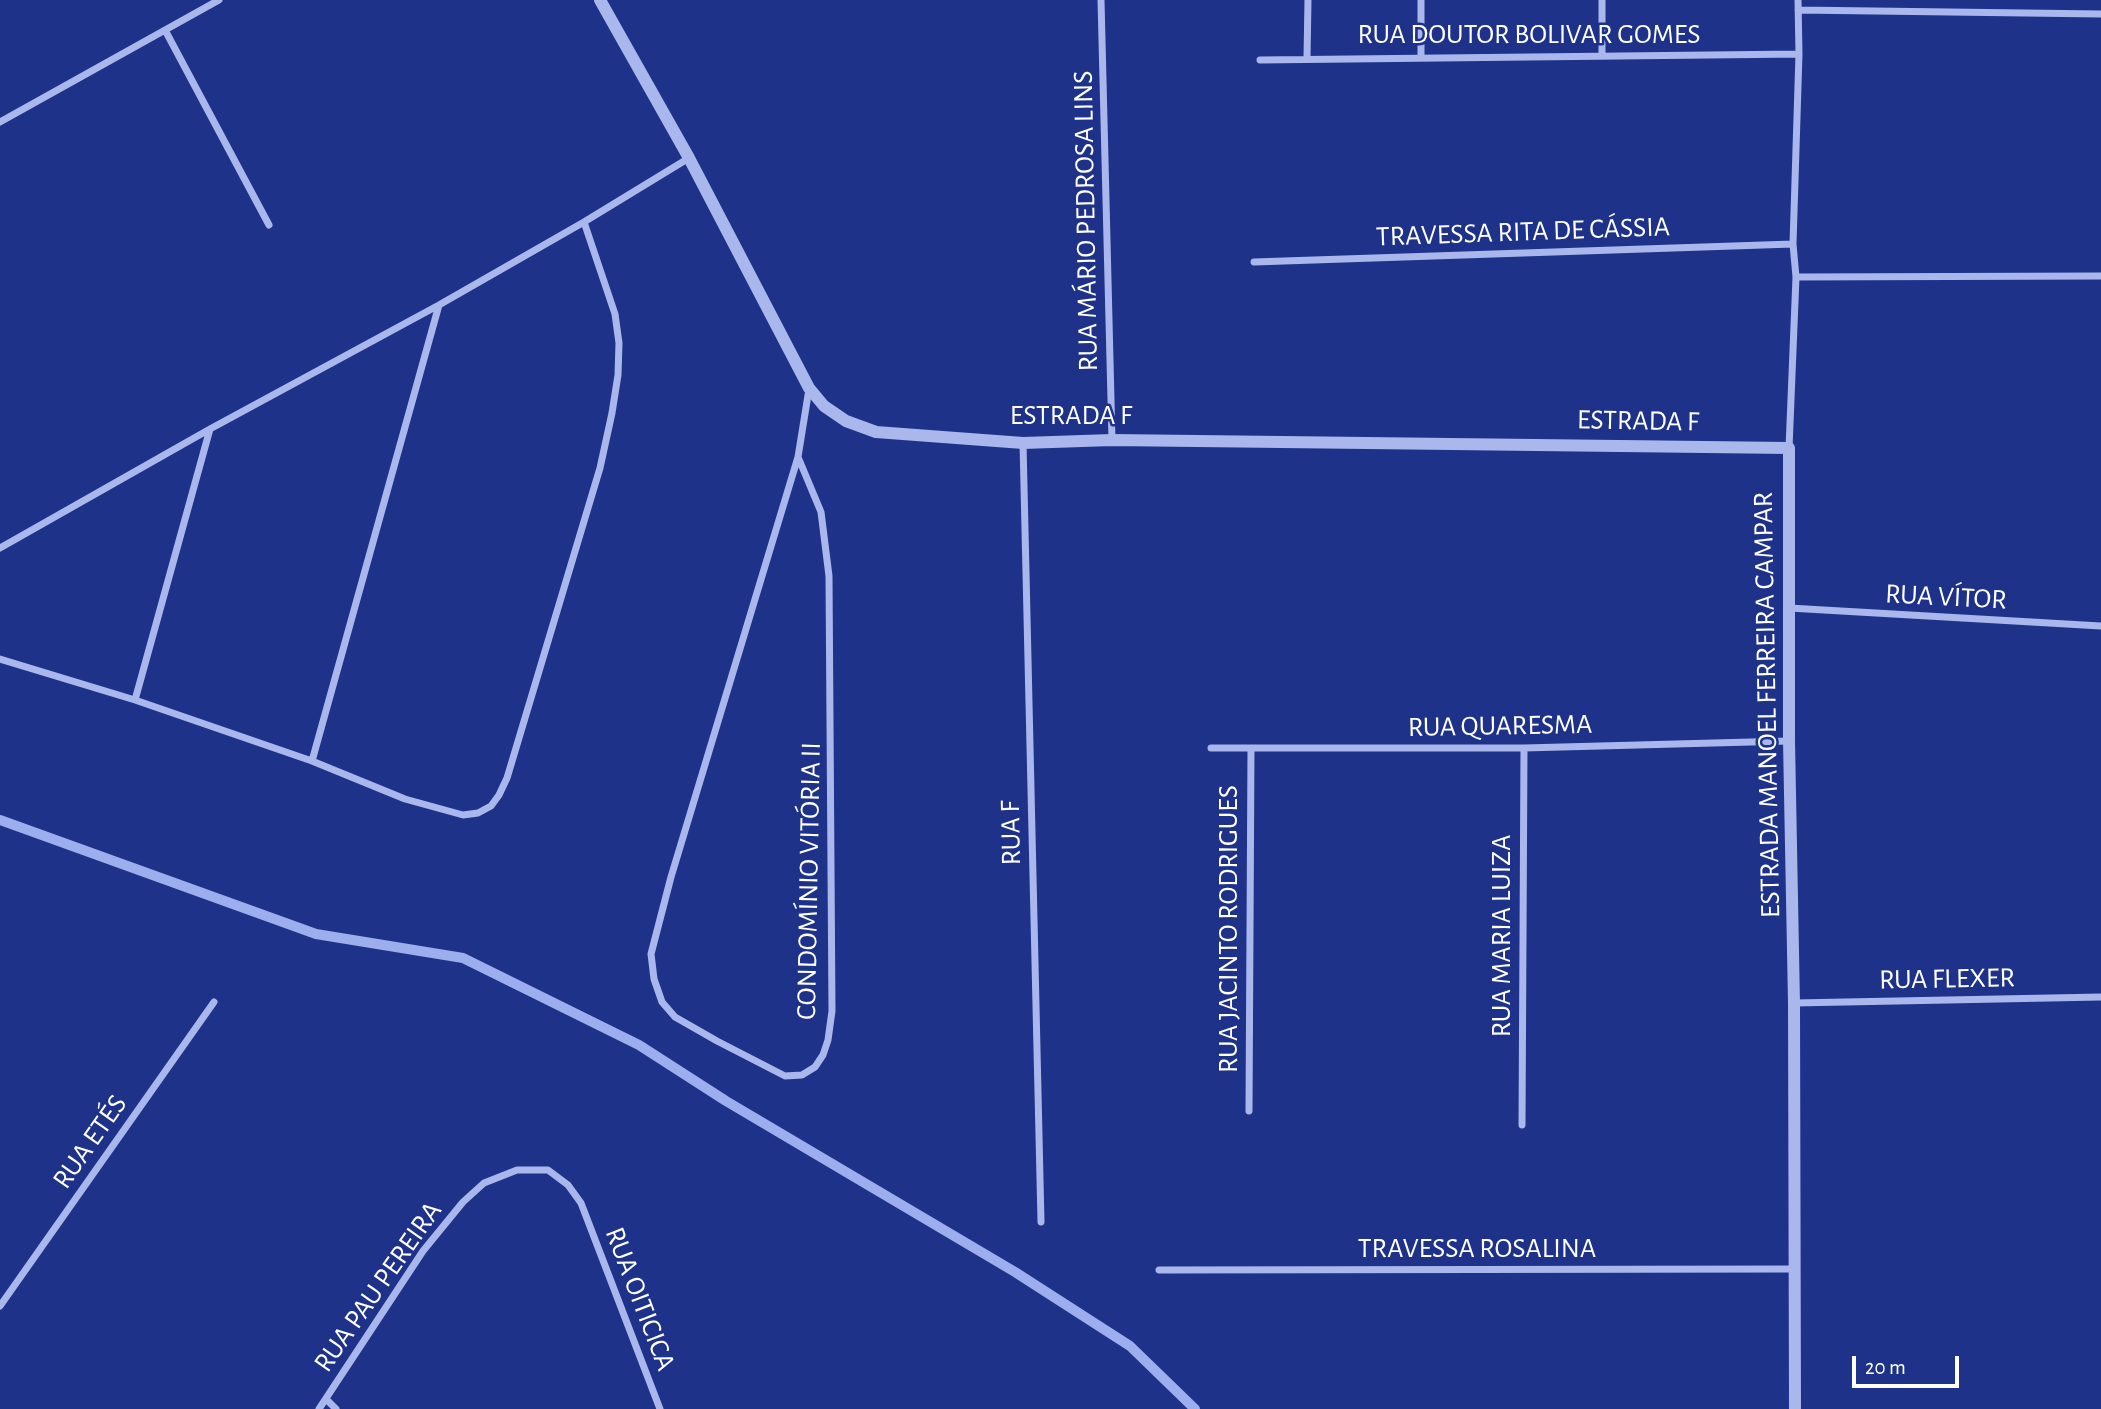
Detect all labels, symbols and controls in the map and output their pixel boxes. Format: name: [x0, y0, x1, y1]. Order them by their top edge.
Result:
street label: RUA DOUTOR BOLIVAR GOMES: [1357, 18, 1701, 52]
street label: RUA MÁRIO PEDROSA LINS: [1067, 70, 1105, 372]
street label: TRAVESSA RITA DE CÁSSIA: [1375, 210, 1671, 254]
street label: ESTRADA F: [1010, 399, 1132, 433]
street label: ESTRADA F: [1577, 403, 1699, 439]
street label: ESTRADA MANOEL FERREIRA CAMPAR: [1746, 492, 1788, 918]
street label: RUA VÍTOR: [1884, 577, 2008, 617]
street label: RUA QUARESMA: [1407, 708, 1593, 744]
street label: CONDOMÍNIO VITÓRIA II: [790, 742, 828, 1020]
street label: RUA JACINTO RODRIGUES: [1212, 785, 1246, 1073]
street label: RUA F: [994, 800, 1028, 866]
street label: RUA MARIA LUIZA: [1485, 835, 1519, 1037]
street label: RUA FLEXER: [1879, 961, 2015, 997]
street label: RUA ETÉS: [46, 1089, 134, 1195]
street label: RUA PAU PEREIRA: [307, 1195, 449, 1379]
street label: RUA OITICICA: [597, 1223, 683, 1375]
street label: TRAVESSA ROSALINA: [1358, 1232, 1596, 1266]
scale bar: [1856, 1342, 1963, 1386]
text: 20 m: [1865, 1357, 1906, 1378]

